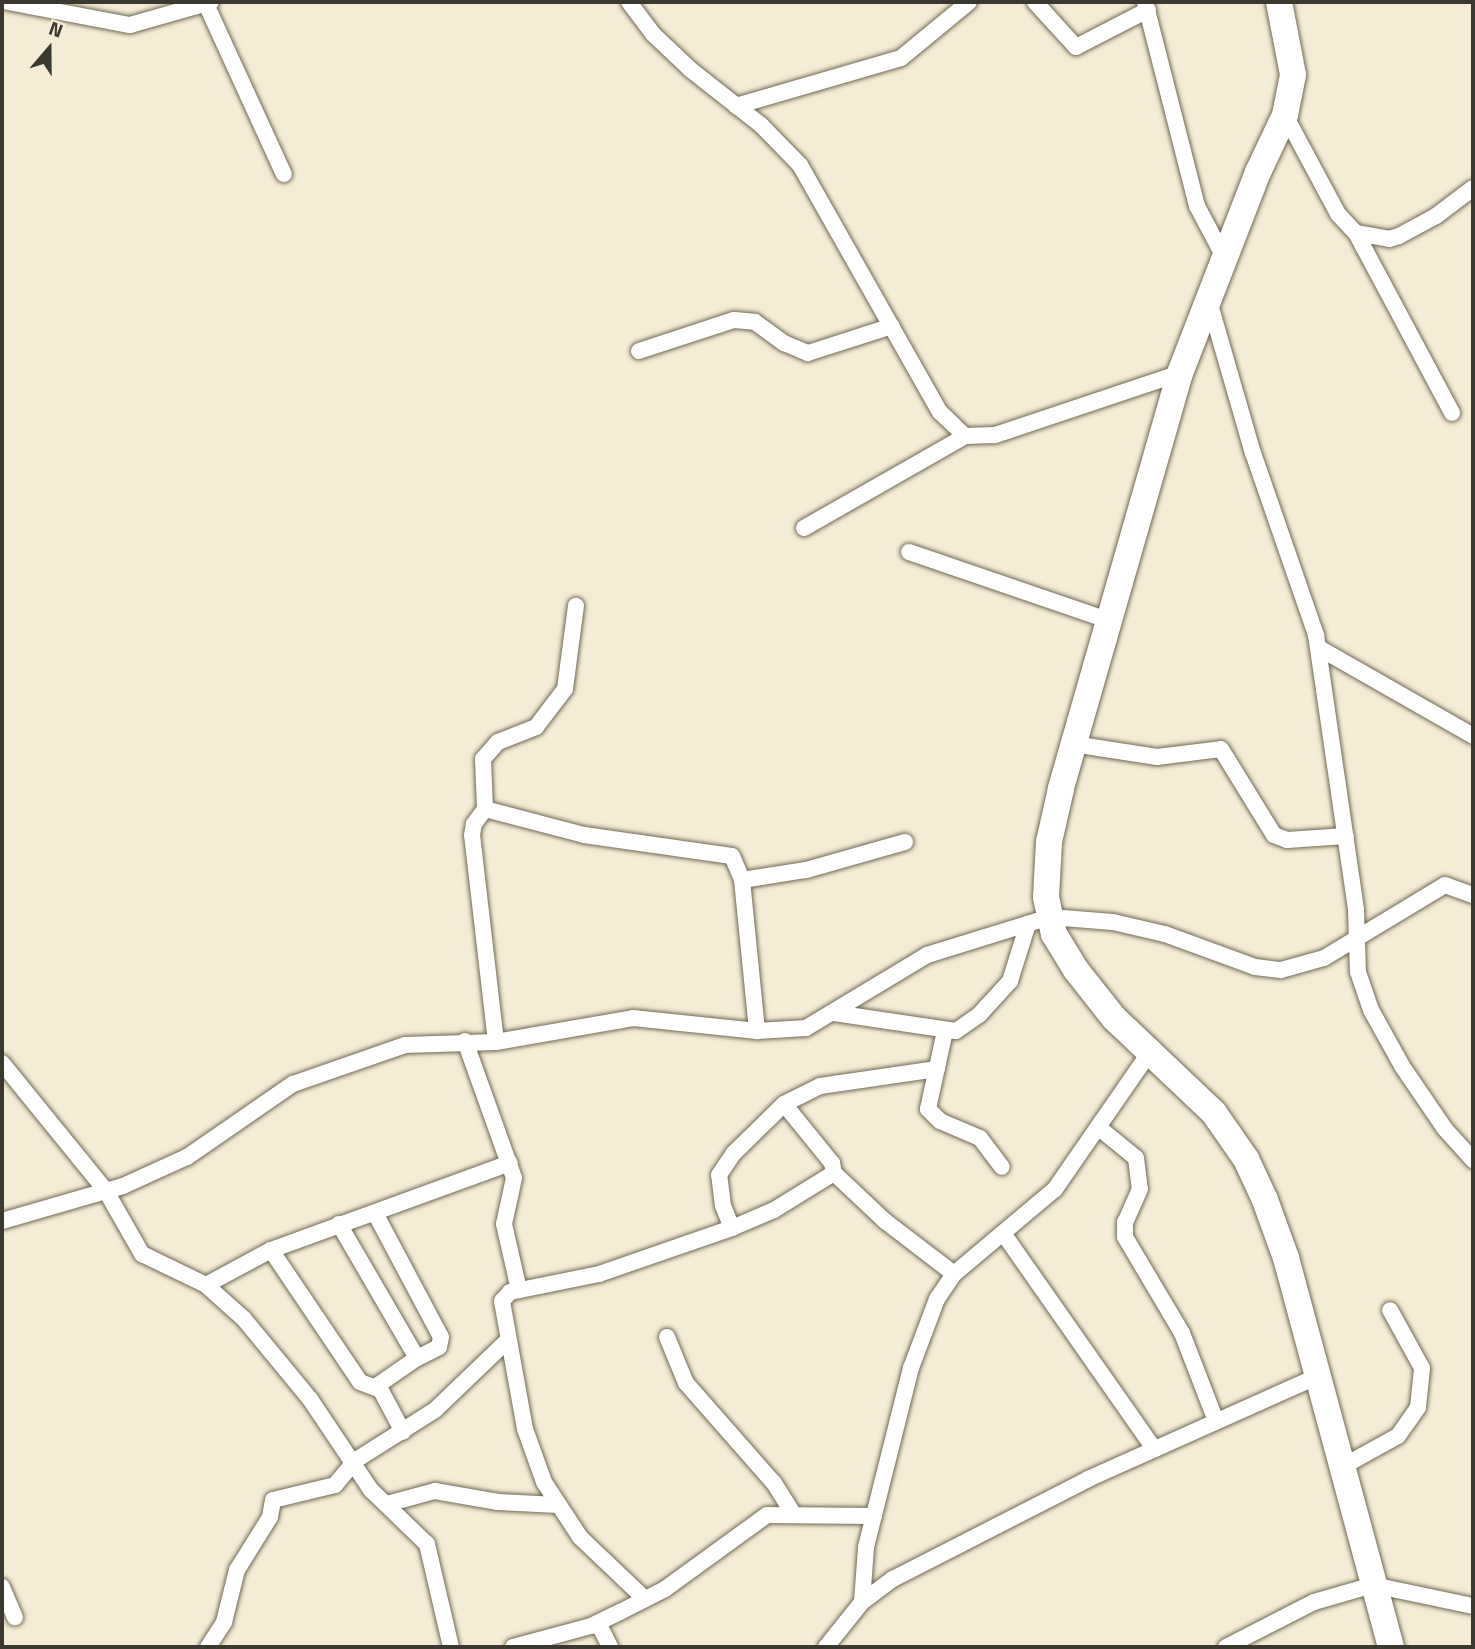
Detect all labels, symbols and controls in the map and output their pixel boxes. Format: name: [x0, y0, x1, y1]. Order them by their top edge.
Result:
text: N: [45, 13, 67, 45]
north arrow: [14, 14, 84, 84]

